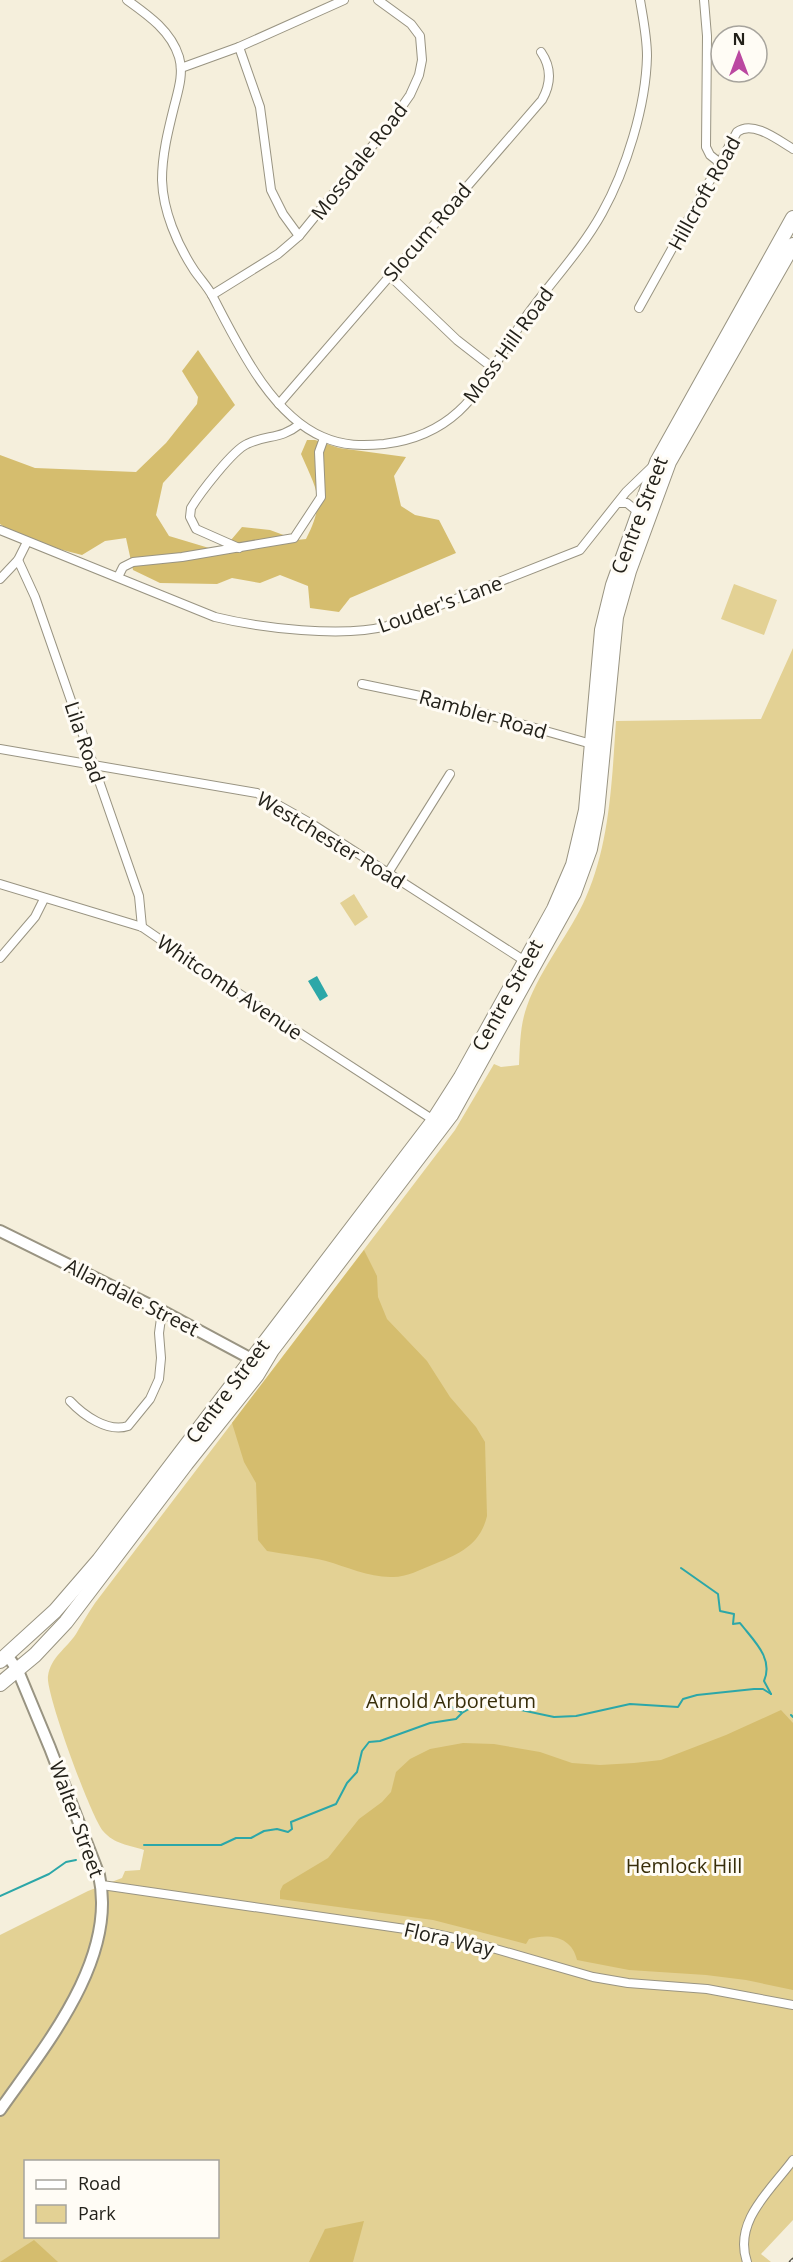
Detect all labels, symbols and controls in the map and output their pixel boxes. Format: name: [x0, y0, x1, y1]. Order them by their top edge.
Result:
north arrow: [709, 24, 769, 84]
text: N: [732, 28, 746, 50]
street label: Mossdale Road: [305, 97, 413, 225]
street label: Hillcroft Road: [662, 131, 746, 255]
street label: Slocum Road: [377, 177, 477, 287]
street label: Moss Hill Road: [457, 282, 559, 408]
street label: Centre Street: [604, 452, 674, 578]
street label: Louder's Lane: [374, 569, 506, 639]
street label: Rambler Road: [416, 683, 550, 745]
street label: Lila Road: [58, 698, 112, 786]
street label: Westchester Road: [252, 785, 410, 895]
street label: Whitcomb Avenue: [152, 928, 308, 1046]
street label: Centre Street: [465, 934, 549, 1056]
street label: Allandale Street: [60, 1252, 204, 1342]
street label: Centre Street: [179, 1333, 275, 1449]
park label: Arnold Arboretum: [366, 1687, 536, 1714]
street label: Walter Street: [43, 1757, 111, 1881]
park label: Hemlock Hill: [626, 1852, 742, 1879]
street label: Flora Way: [401, 1916, 498, 1963]
legend: [24, 2160, 219, 2238]
text: Road: [78, 2171, 121, 2195]
text: Park: [78, 2201, 116, 2225]

